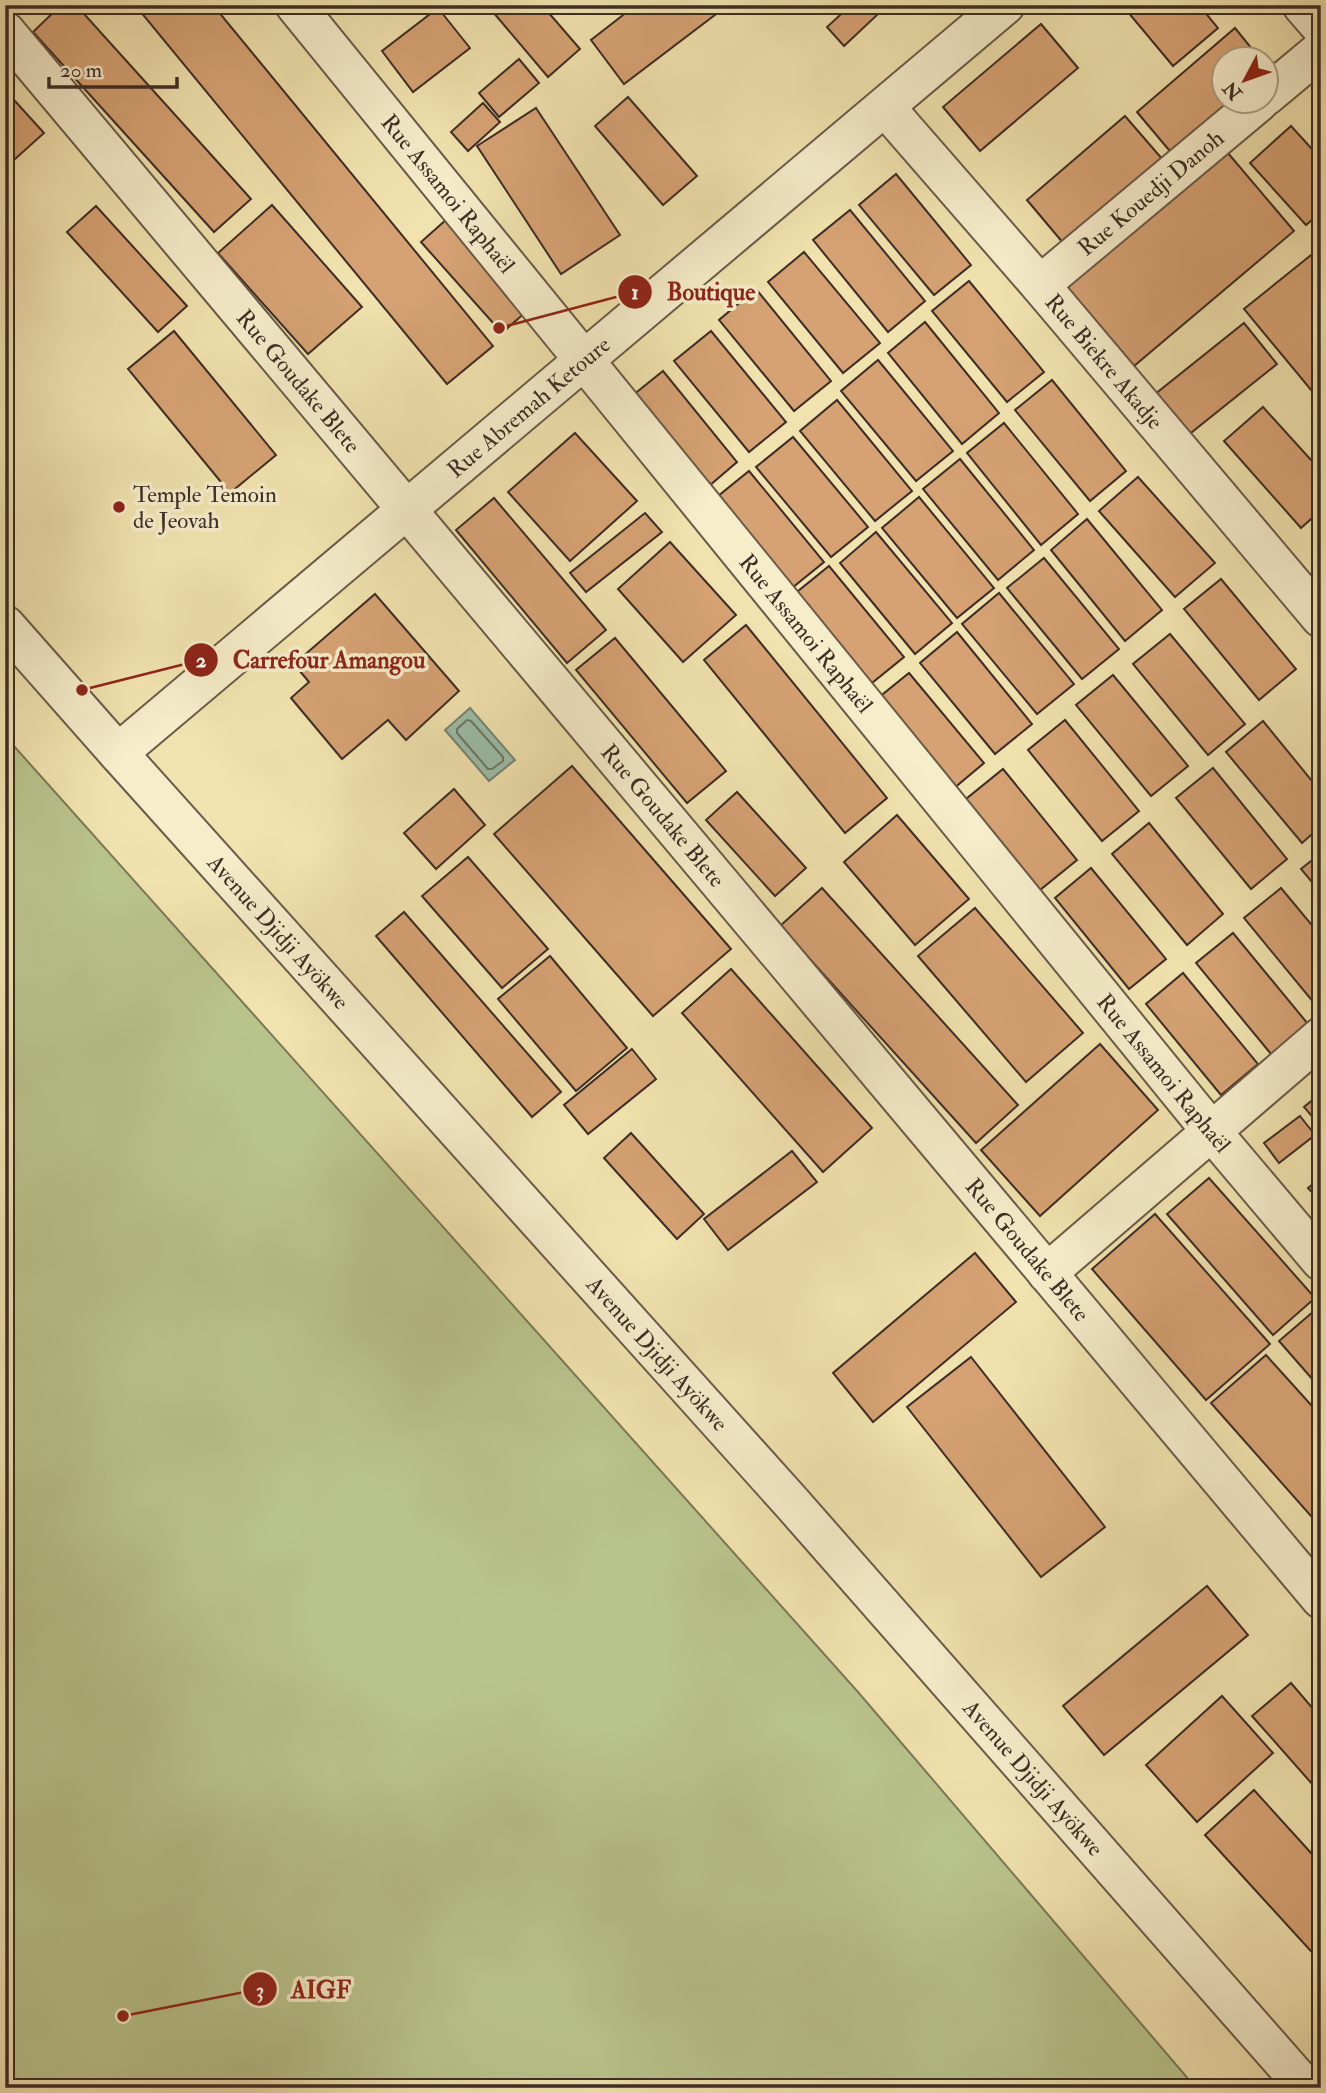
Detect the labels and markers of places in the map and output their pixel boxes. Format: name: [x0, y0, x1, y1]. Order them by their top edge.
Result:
callout: Boutique: [618, 269, 769, 314]
place label: Temple Temoin de Jeovah: [133, 480, 277, 535]
marker: Temple Temoin de Jeovah: [111, 499, 127, 515]
callout: Carrefour Amangou: [184, 637, 440, 682]
callout: AIGF: [242, 1967, 365, 2012]

